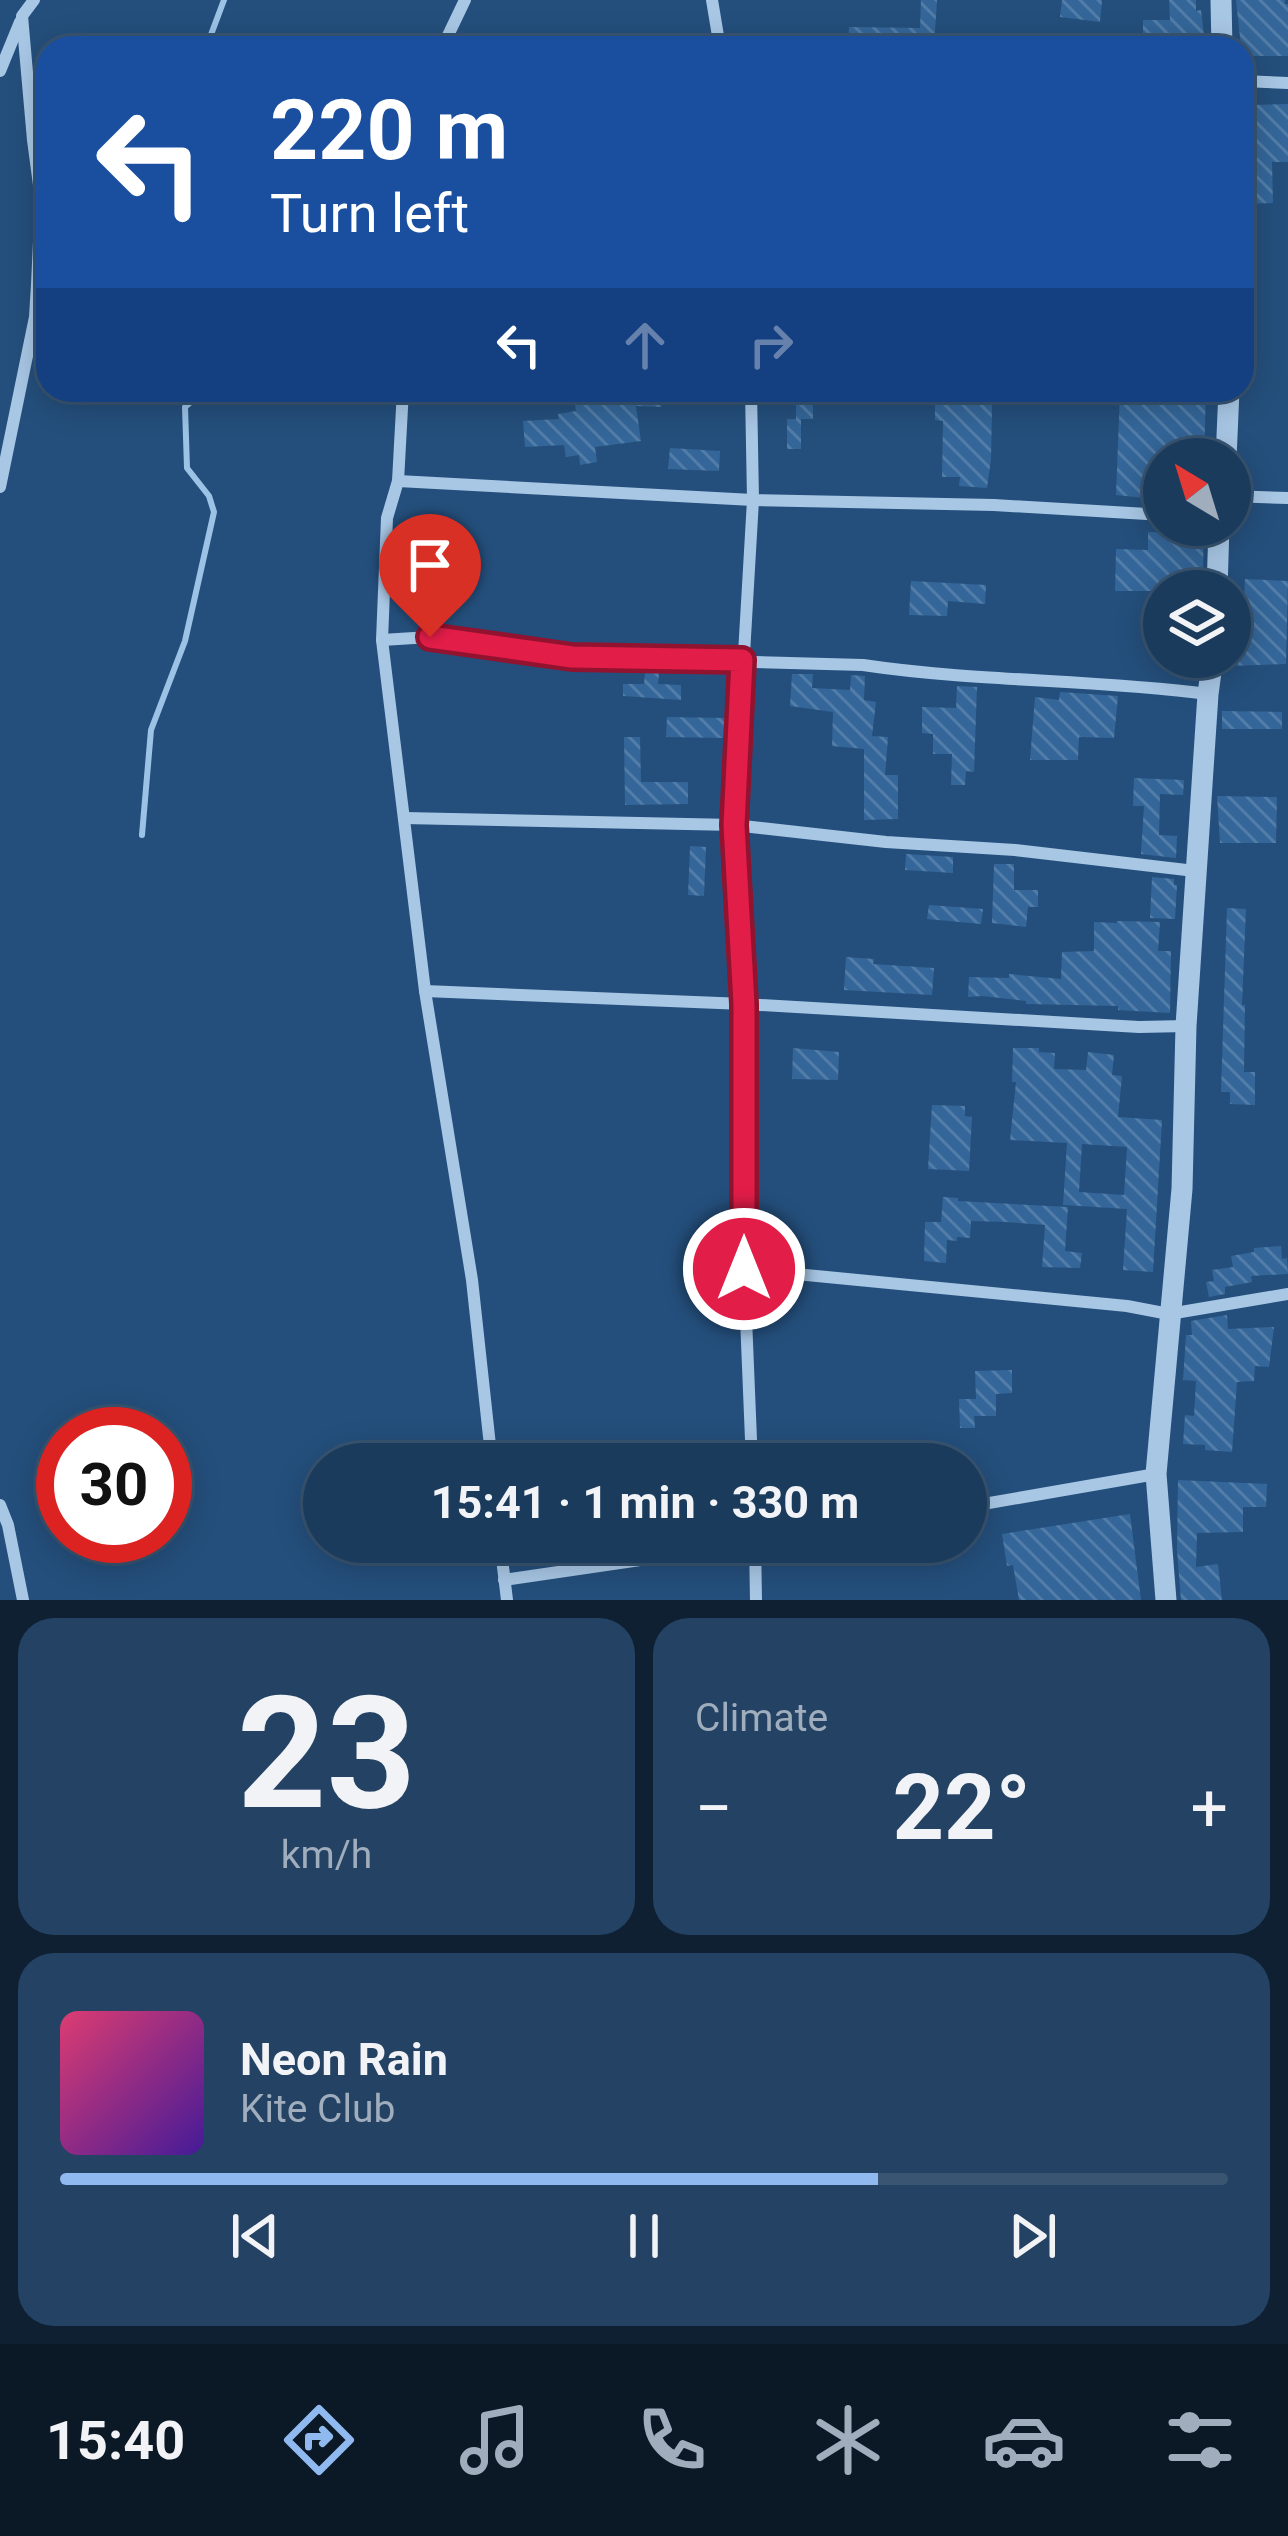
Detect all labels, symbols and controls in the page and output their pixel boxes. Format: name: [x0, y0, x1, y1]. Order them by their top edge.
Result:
text: 220 m: [270, 81, 508, 180]
icon: left: [72, 84, 228, 240]
text: Turn left: [270, 182, 469, 245]
icon: left: [486, 312, 552, 378]
icon: ahead: [612, 312, 678, 378]
icon: right: [738, 312, 804, 378]
north arrow: [1143, 438, 1251, 546]
map controls: [1143, 438, 1251, 678]
pin: [379, 514, 481, 637]
icon: arrive: [397, 532, 463, 598]
button: layers: [1143, 570, 1251, 678]
position arrow: [681, 1206, 807, 1332]
speed limit sign: 30: [36, 1407, 192, 1563]
text: 15:41 · 1 min · 330 m: [431, 1476, 859, 1529]
text: 23: [237, 1662, 416, 1845]
text: Climate: [695, 1695, 828, 1741]
text: 22°: [892, 1756, 1031, 1861]
text: −: [695, 1770, 733, 1847]
text: +: [1191, 1770, 1228, 1847]
text: km/h: [281, 1832, 372, 1878]
text: Neon Rain: [240, 2033, 448, 2086]
text: Kite Club: [240, 2086, 395, 2132]
icon: previous: [222, 2203, 288, 2269]
icon: pause: [611, 2203, 677, 2269]
icon: next: [1000, 2203, 1066, 2269]
icon: directions: [277, 2398, 361, 2482]
icon: music: [453, 2398, 537, 2482]
icon: phone: [630, 2398, 714, 2482]
icon: climate: [806, 2398, 890, 2482]
icon: car: [982, 2398, 1066, 2482]
icon: filters: [1158, 2398, 1242, 2482]
text: 15:40: [46, 2409, 185, 2472]

